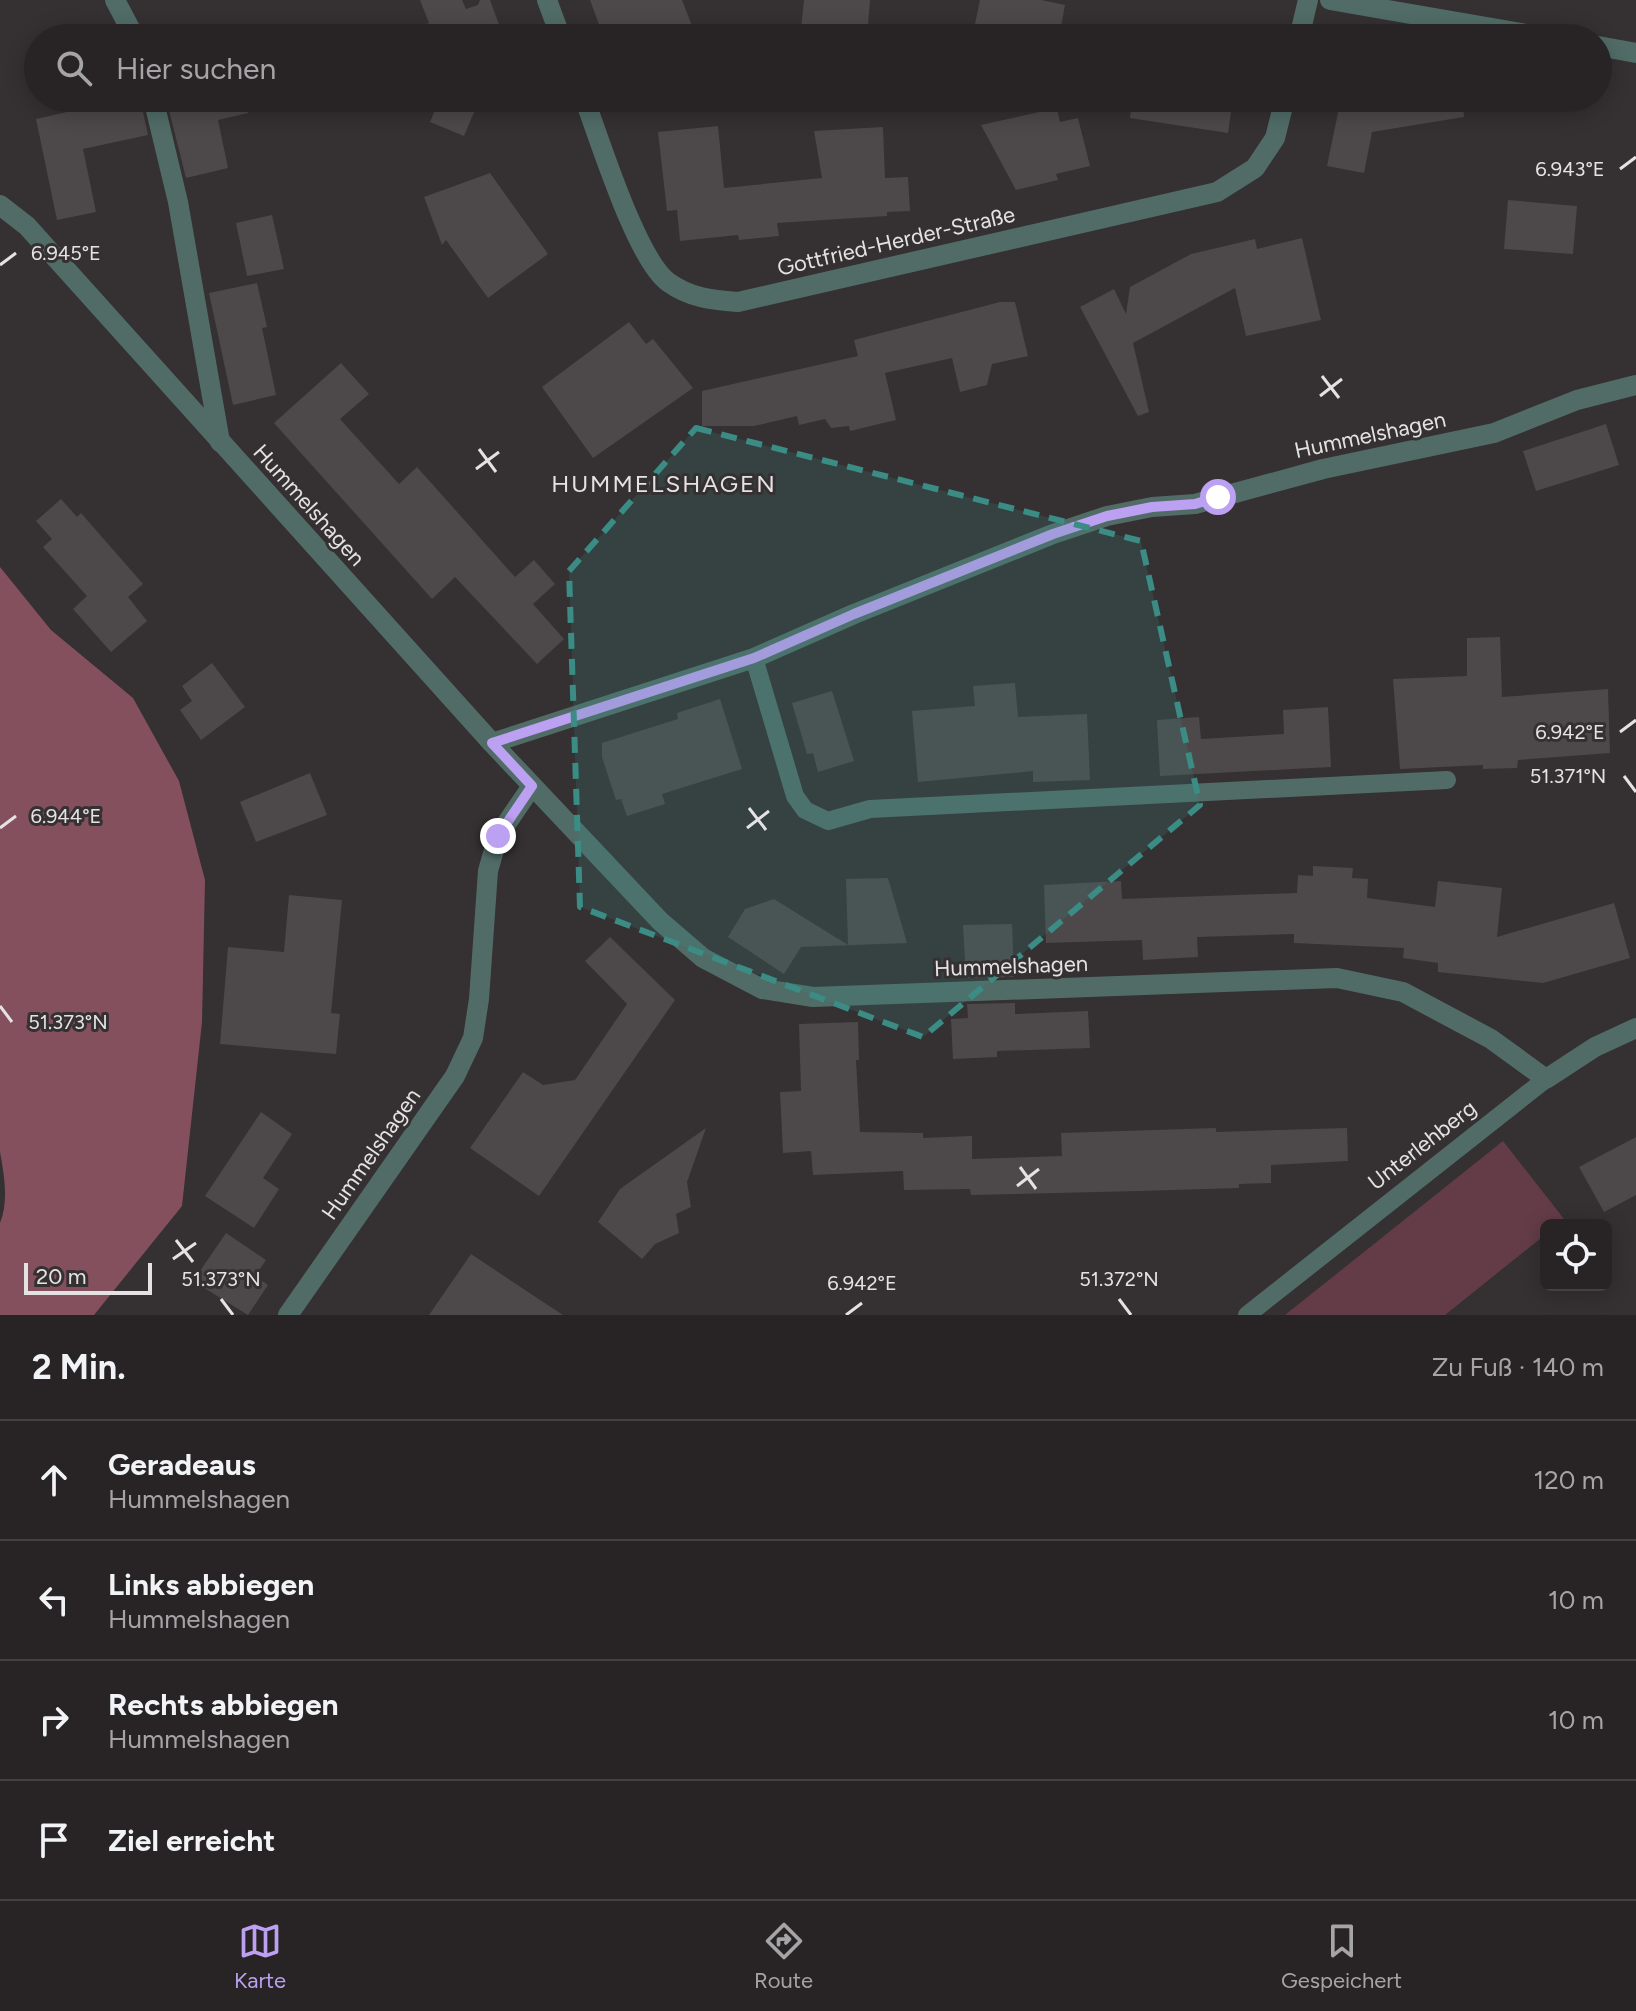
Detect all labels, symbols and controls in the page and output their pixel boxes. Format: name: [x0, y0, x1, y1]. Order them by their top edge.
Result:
search box: [24, 24, 1612, 112]
icon: search: [52, 46, 96, 90]
text: Hier suchen: [116, 50, 276, 87]
text: 6.943°E: [1535, 157, 1605, 181]
street label: Gottfried-Herder-Straße: [774, 200, 1018, 282]
text: 6.945°E: [31, 241, 101, 265]
street label: Hummelshagen: [1292, 406, 1448, 464]
street label: Hummelshagen: [247, 439, 371, 571]
district label: HUMMELSHAGEN: [551, 469, 777, 498]
route start: [1200, 479, 1236, 515]
text: 6.942°E: [1535, 720, 1605, 744]
text: 51.371°N: [1530, 764, 1606, 788]
text: 6.944°E: [31, 804, 101, 828]
route end: [480, 818, 516, 854]
street label: Hummelshagen: [934, 950, 1088, 982]
text: 51.373°N: [28, 1010, 108, 1034]
street label: Hummelshagen: [316, 1083, 426, 1225]
street label: Unterlehberg: [1362, 1094, 1482, 1196]
map controls: [1540, 1219, 1612, 1291]
button: locate: [1540, 1219, 1612, 1291]
scale bar: [24, 1259, 152, 1295]
text: 20 m: [36, 1263, 87, 1290]
text: 51.373°N: [181, 1267, 261, 1291]
text: 51.372°N: [1079, 1267, 1159, 1291]
text: 6.942°E: [827, 1271, 897, 1295]
text: 2 Min.: [32, 1347, 126, 1388]
text: Zu Fuß · 140 m: [1432, 1351, 1604, 1383]
text: Geradeaus: [108, 1446, 256, 1483]
icon: ahead: [32, 1458, 76, 1502]
text: 120 m: [1534, 1464, 1604, 1496]
text: Hummelshagen: [108, 1483, 290, 1515]
text: Links abbiegen: [108, 1566, 314, 1603]
icon: left: [32, 1578, 76, 1622]
text: 10 m: [1548, 1584, 1604, 1616]
text: Hummelshagen: [108, 1603, 290, 1635]
text: Rechts abbiegen: [108, 1686, 339, 1723]
icon: right: [32, 1698, 76, 1742]
text: 10 m: [1548, 1704, 1604, 1736]
text: Hummelshagen: [108, 1723, 290, 1755]
icon: arrive: [32, 1818, 76, 1862]
text: Ziel erreicht: [108, 1822, 275, 1859]
tab: Karte: [234, 1919, 286, 1994]
tab: Route: [754, 1919, 813, 1994]
tab: Gespeichert: [1281, 1919, 1402, 1994]

